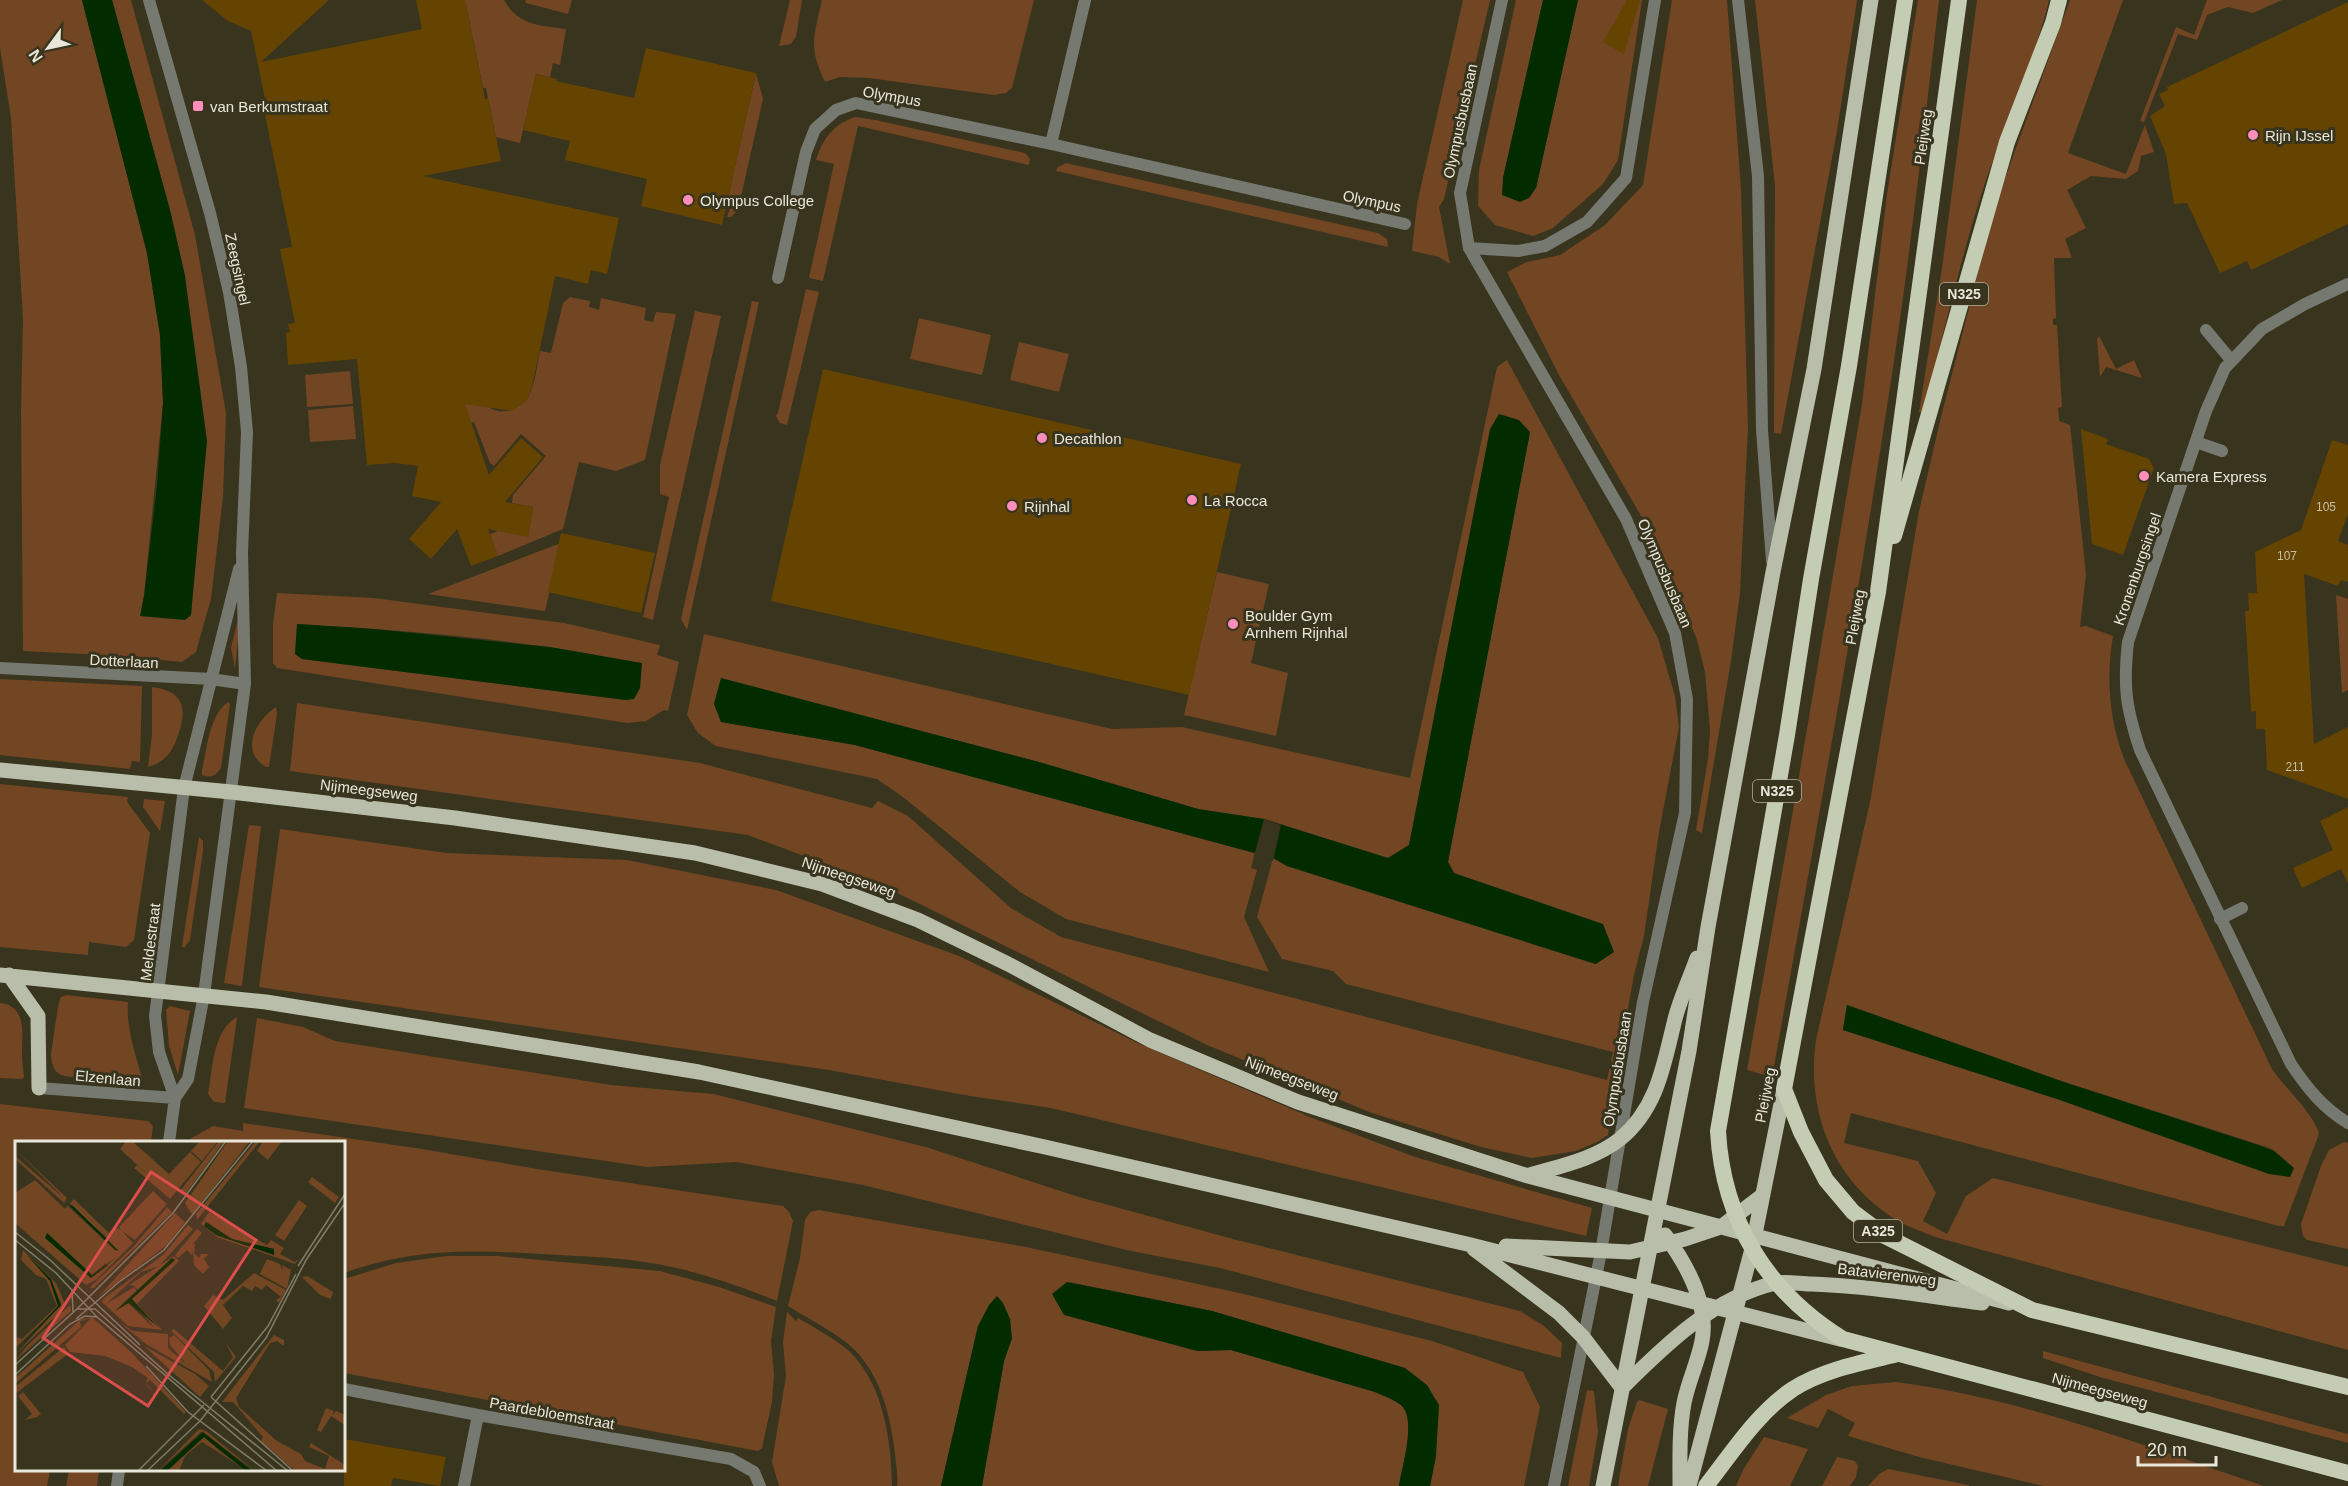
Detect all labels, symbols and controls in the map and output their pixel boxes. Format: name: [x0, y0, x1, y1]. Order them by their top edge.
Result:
north arrow: [18, 18, 78, 78]
text: N: [26, 46, 46, 65]
street label: Olympusbusbaan: [1440, 62, 1480, 180]
street label: Olympus: [861, 82, 923, 110]
place label: van Berkumstraat: [210, 98, 328, 115]
marker: van Berkumstraat: [191, 99, 205, 113]
street label: Pleijweg: [1911, 108, 1935, 166]
place label: Rijn IJssel: [2265, 127, 2333, 144]
marker: Rijn IJssel: [2246, 128, 2260, 142]
street label: Olympus: [1341, 187, 1403, 215]
place label: Olympus College: [700, 192, 814, 209]
marker: Olympus College: [681, 193, 695, 207]
street label: Zeegsingel: [222, 231, 254, 307]
road number: N325: [1940, 283, 1988, 305]
place label: Decathlon: [1054, 430, 1122, 447]
marker: Decathlon: [1035, 431, 1049, 445]
place label: Kamera Express: [2156, 468, 2267, 485]
marker: Kamera Express: [2137, 469, 2151, 483]
place label: La Rocca: [1204, 492, 1268, 509]
marker: La Rocca: [1185, 493, 1199, 507]
place label: Rijnhal: [1024, 498, 1070, 515]
marker: Rijnhal: [1005, 499, 1019, 513]
house number: 105: [2316, 500, 2336, 514]
street label: Kronenburgsingel: [2110, 511, 2164, 627]
street label: Olympusbusbaan: [1634, 516, 1696, 630]
house number: 107: [2277, 549, 2297, 563]
street label: Pleijweg: [1842, 588, 1868, 646]
place label: Boulder Gym Arnhem Rijnhal: [1245, 607, 1348, 641]
marker: Boulder Gym Arnhem Rijnhal: [1226, 617, 1240, 631]
street label: Dotterlaan: [89, 651, 159, 671]
house number: 211: [2285, 760, 2305, 774]
street label: Nijmeegseweg: [319, 776, 419, 804]
road number: N325: [1753, 780, 1801, 802]
street label: Nijmeegseweg: [800, 853, 898, 901]
street label: Meldestraat: [137, 901, 163, 982]
street label: Olympusbusbaan: [1599, 1010, 1635, 1128]
street label: Nijmeegseweg: [1243, 1052, 1341, 1104]
street label: Pleijweg: [1751, 1066, 1779, 1124]
street label: Elzenlaan: [74, 1067, 142, 1089]
inset map: [15, 1141, 345, 1471]
road number: A325: [1854, 1220, 1902, 1242]
street label: Batavierenweg: [1837, 1260, 1937, 1288]
street label: Nijmeegseweg: [2050, 1369, 2150, 1411]
street label: Paardebloemstraat: [488, 1394, 617, 1433]
scale bar: [2138, 1429, 2216, 1467]
text: 20 m: [2147, 1440, 2187, 1460]

